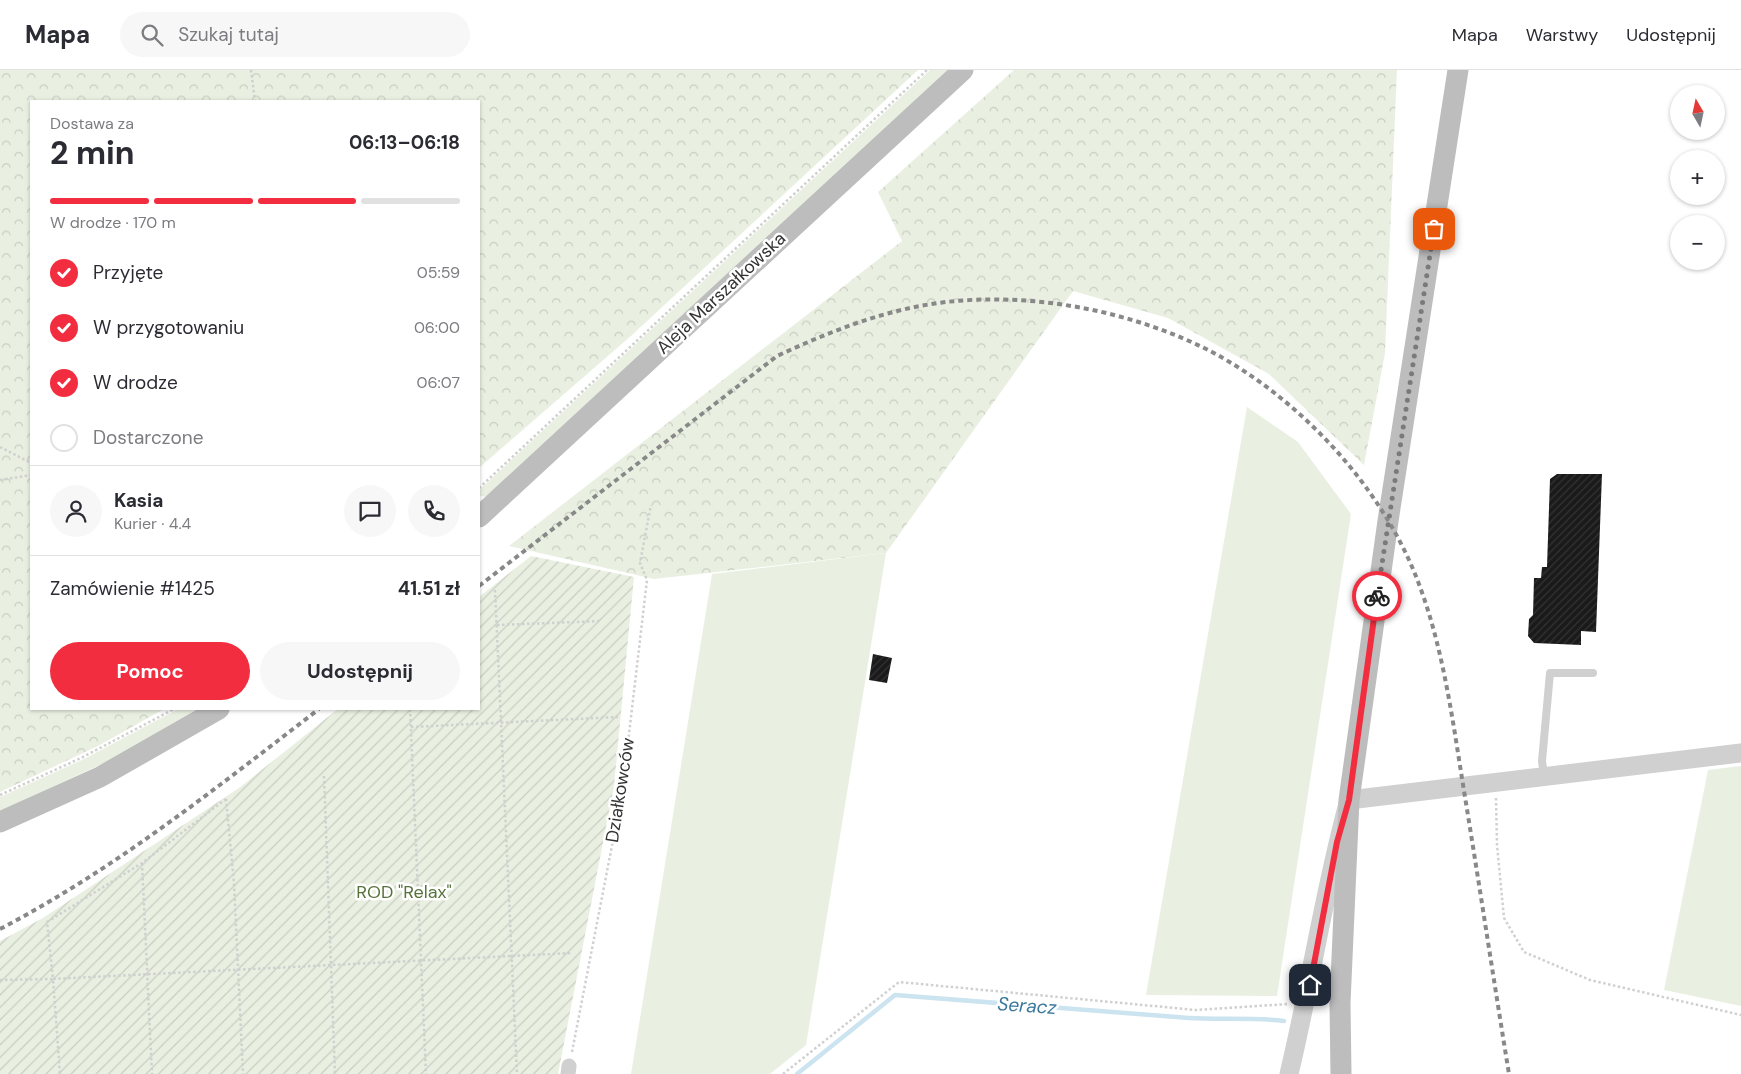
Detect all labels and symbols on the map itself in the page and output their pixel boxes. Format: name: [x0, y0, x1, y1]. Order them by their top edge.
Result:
north arrow: [1670, 85, 1725, 140]
pin: [1413, 208, 1455, 250]
street label: Aleja Marszałkowska: [651, 227, 791, 359]
courier: [1352, 571, 1402, 621]
street label: Działkowców: [600, 736, 640, 844]
park label: ROD "Relax": [356, 880, 452, 904]
pin: [1289, 964, 1331, 1006]
water label: Seracz: [997, 991, 1058, 1020]

